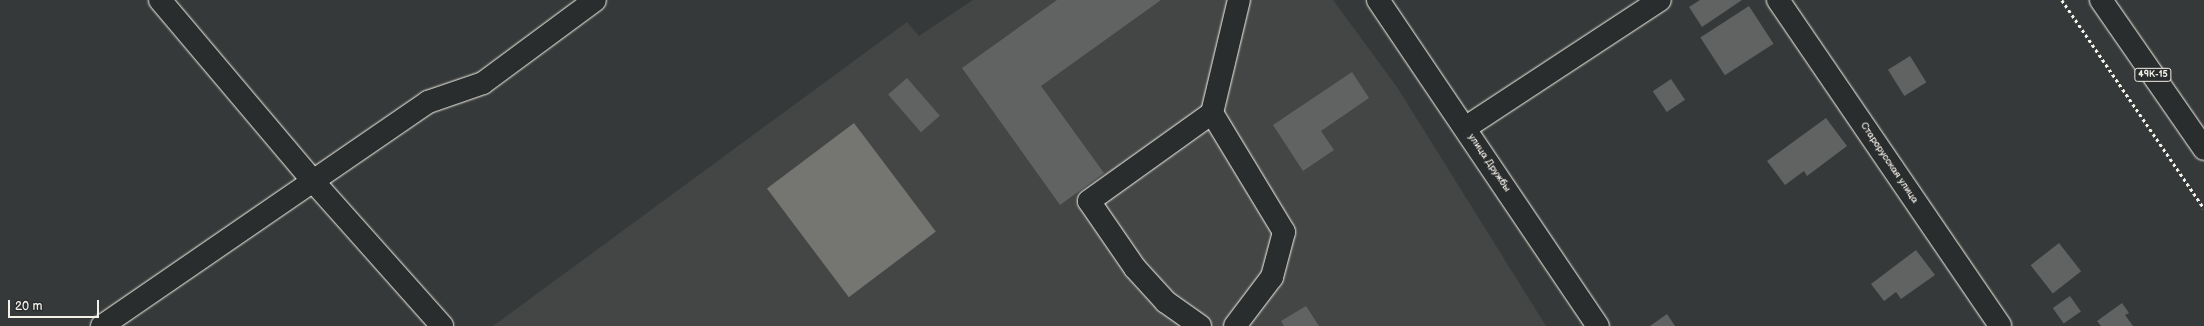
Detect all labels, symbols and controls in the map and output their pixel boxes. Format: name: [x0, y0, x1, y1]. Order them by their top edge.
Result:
road number: 49К-15: [2134, 68, 2172, 82]
street label: Старорусская улица: [1857, 120, 1921, 206]
street label: улица Дружбы: [1465, 132, 1513, 194]
scale bar: [10, 292, 101, 318]
text: 20 m: [15, 299, 42, 314]

